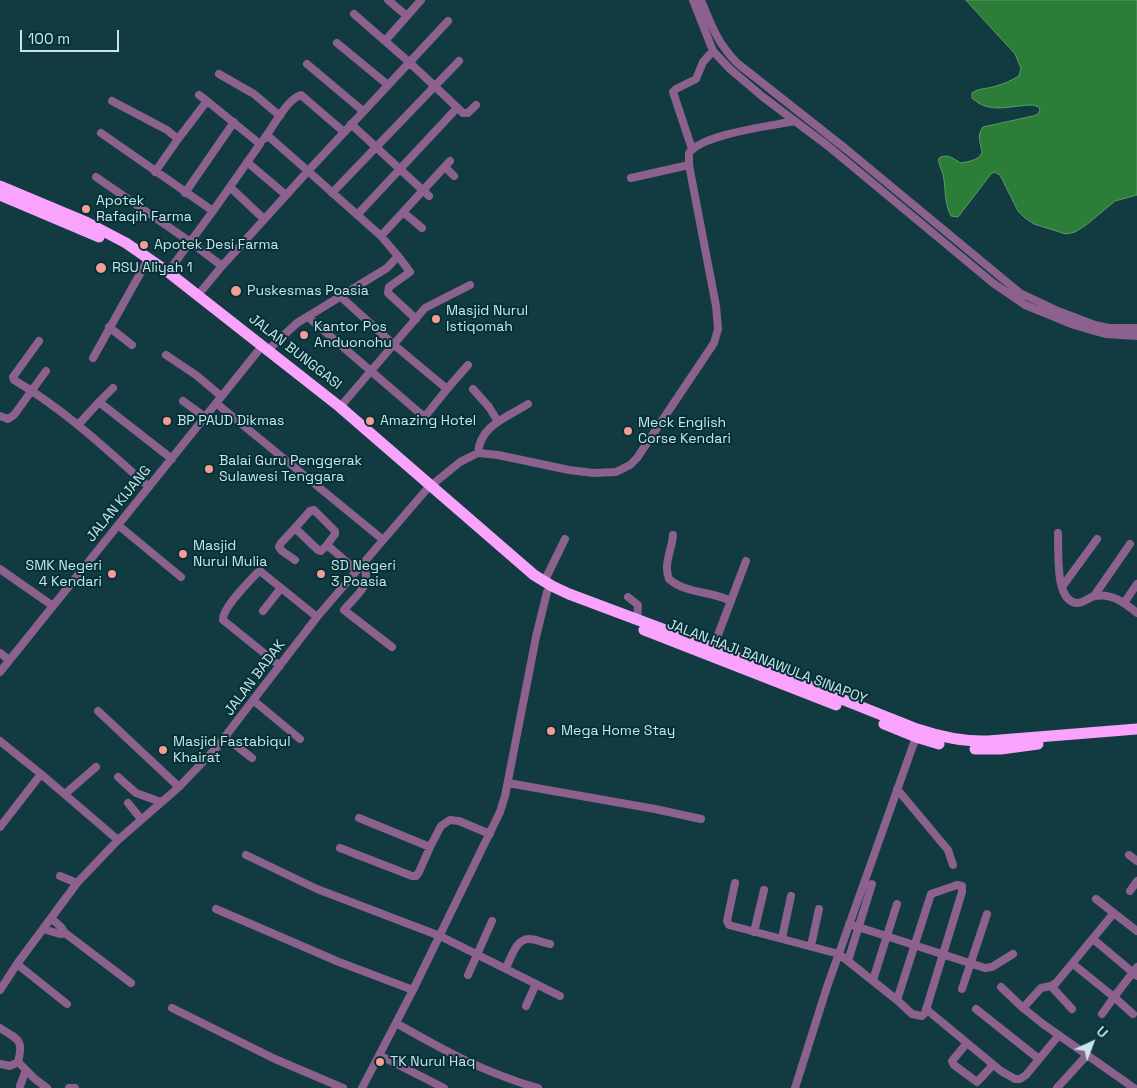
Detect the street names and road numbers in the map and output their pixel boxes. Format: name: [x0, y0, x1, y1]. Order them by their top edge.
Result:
street label: JALAN BUNGGASI: [245, 311, 345, 393]
street label: JALAN KIJANG: [83, 462, 155, 546]
street label: JALAN HAJI BANAWULA SINAPOY: [665, 616, 869, 708]
street label: JALAN BADAK: [221, 637, 289, 719]

